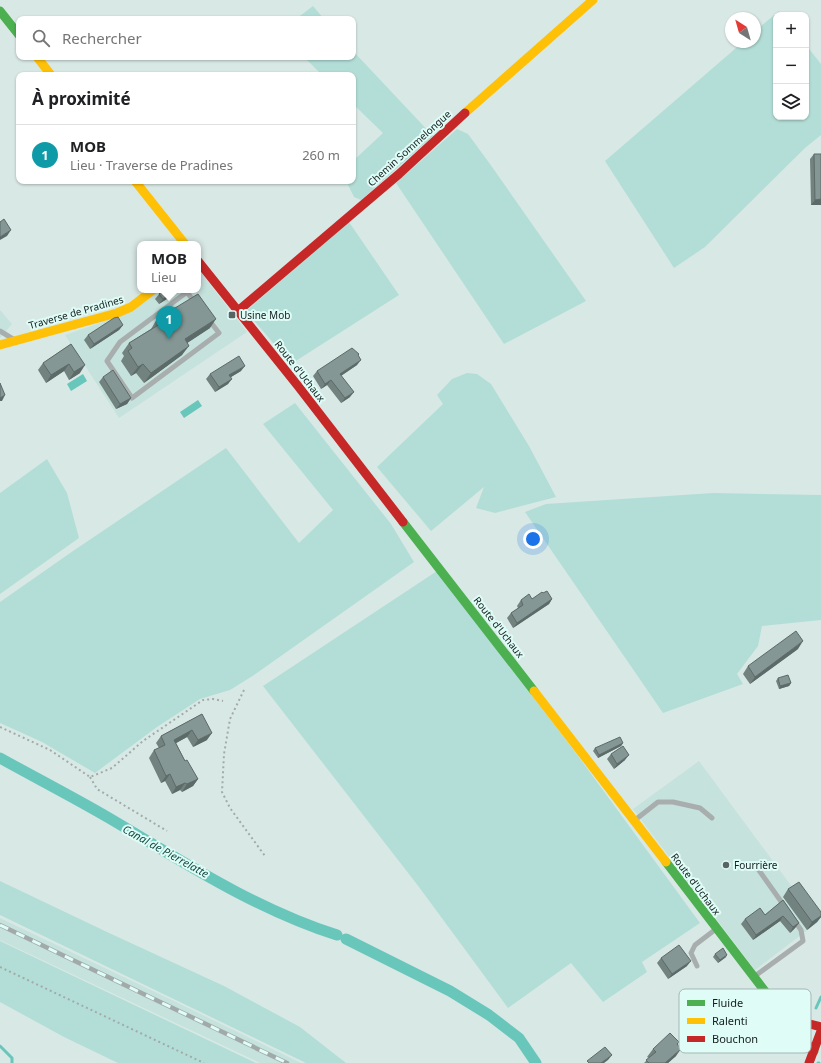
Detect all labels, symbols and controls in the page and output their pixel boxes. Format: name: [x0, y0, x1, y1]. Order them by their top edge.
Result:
north arrow: [725, 12, 761, 48]
map controls: [773, 12, 809, 120]
button: +: [773, 12, 809, 48]
search box: [16, 16, 356, 60]
icon: search: [30, 27, 52, 49]
text: Rechercher: [62, 28, 142, 48]
button: −: [773, 48, 809, 84]
button: layers: [773, 84, 809, 120]
text: À proximité: [32, 87, 131, 110]
street label: Chemin Sommelongue: [364, 107, 454, 189]
text: MOB: [70, 136, 106, 156]
text: 1: [41, 146, 49, 164]
text: 260 m: [302, 146, 340, 164]
text: Lieu · Traverse de Pradines: [70, 156, 233, 174]
popup: [137, 241, 201, 293]
text: MOB: [151, 248, 187, 268]
text: Lieu: [151, 268, 177, 286]
street label: Traverse de Pradines: [27, 292, 125, 332]
pin: 1: [156, 306, 182, 339]
place label: Usine Mob: [240, 308, 290, 322]
marker: Usine Mob: [227, 310, 237, 320]
street label: Route d'Uchaux: [272, 338, 329, 405]
your location: [523, 529, 543, 549]
street label: Route d'Uchaux: [471, 594, 528, 661]
water label: Canal de Pierrelatte: [120, 821, 212, 881]
street label: Route d'Uchaux: [668, 850, 724, 918]
place label: Fourrière: [734, 858, 778, 872]
marker: Fourrière: [721, 860, 731, 870]
legend: [679, 989, 811, 1053]
text: Fluide: [712, 995, 743, 1010]
text: Ralenti: [712, 1013, 748, 1028]
text: Bouchon: [712, 1031, 758, 1046]

